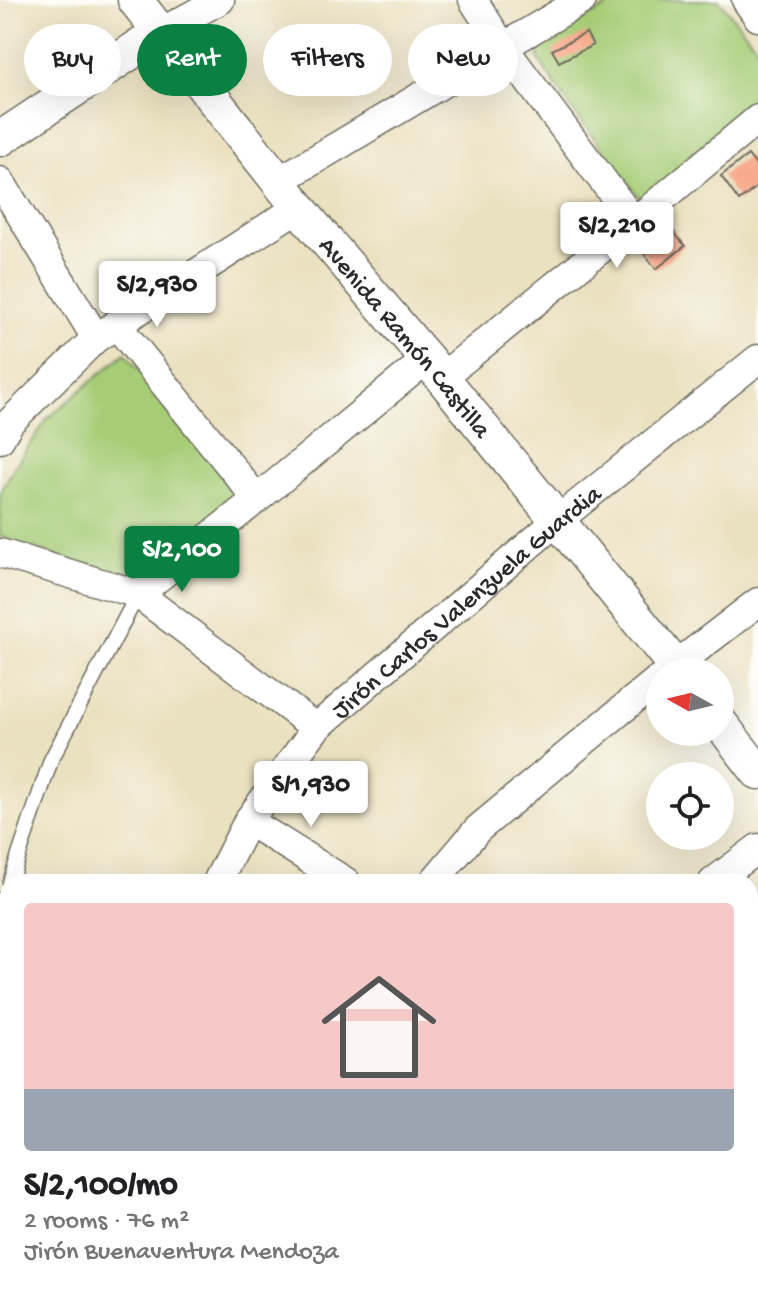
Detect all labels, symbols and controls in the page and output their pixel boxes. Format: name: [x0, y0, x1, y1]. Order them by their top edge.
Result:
chip: Buy: [24, 24, 121, 96]
chip: Rent: [137, 24, 247, 96]
chip: Filters: [263, 24, 392, 96]
chip: New: [408, 24, 518, 96]
pin: S/2,210: [543, 202, 691, 270]
text: S/2,210: [578, 212, 656, 243]
street label: Avenida Ramón Castilla: [310, 232, 497, 447]
pin: S/2,930: [83, 261, 231, 329]
text: S/2,930: [117, 271, 197, 302]
street label: Jirón Carlos Valenzuela Guardia: [327, 479, 610, 728]
pin: S/2,100: [108, 526, 256, 594]
text: S/2,100: [142, 536, 222, 567]
north arrow: [646, 658, 734, 746]
map controls: [646, 658, 734, 850]
pin: S/1,930: [237, 761, 385, 829]
button: locate: [646, 762, 734, 850]
text: S/1,930: [272, 771, 350, 802]
icon: home: [307, 955, 451, 1099]
text: S/2,100/mo: [24, 1167, 178, 1207]
text: 2 rooms · 76 m²: [24, 1207, 189, 1238]
text: Jirón Buenaventura Mendoza: [24, 1238, 339, 1269]

